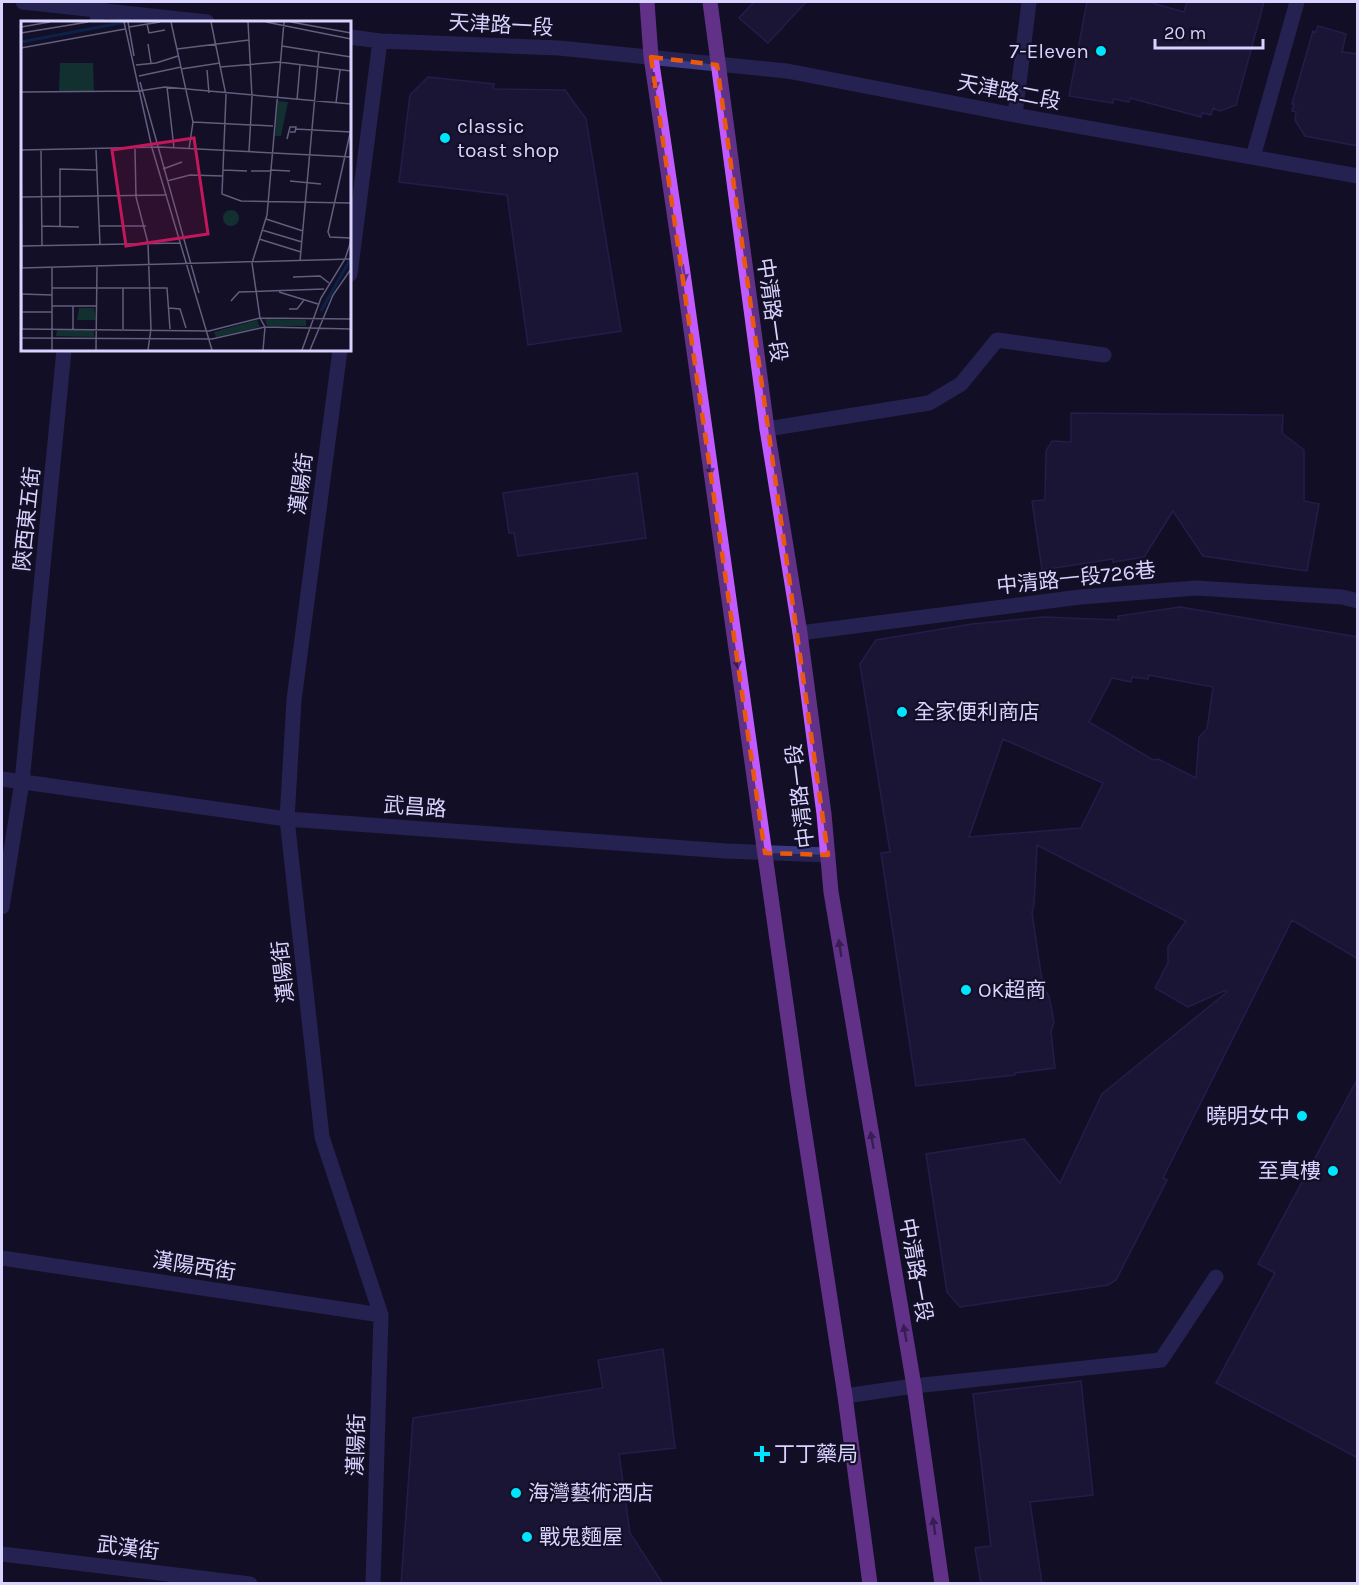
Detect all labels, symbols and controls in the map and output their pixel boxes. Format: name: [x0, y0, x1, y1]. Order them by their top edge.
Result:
street label: 天津路一段: [448, 10, 554, 40]
scale bar: [1155, 12, 1263, 50]
inset map: [21, 21, 351, 351]
text: 20 m: [1164, 22, 1206, 44]
place label: 7-Eleven: [1009, 39, 1089, 63]
marker: 7-Eleven: [1094, 44, 1108, 58]
street label: 天津路二段: [955, 70, 1063, 114]
one-way arrow: [650, 71, 659, 90]
place label: classic toast shop: [457, 114, 559, 162]
marker: classic toast shop: [438, 131, 452, 145]
street label: 中清路一段: [753, 256, 791, 364]
one-way arrow: [679, 264, 688, 283]
street label: 漢陽街: [285, 451, 317, 517]
one-way arrow: [706, 457, 715, 476]
street label: 陝西東五街: [10, 466, 44, 572]
street label: 中清路一段726巷: [995, 558, 1157, 598]
one-way arrow: [733, 650, 742, 669]
place label: 全家便利商店: [914, 700, 1040, 724]
marker: 全家便利商店: [895, 705, 909, 719]
street label: 中清路一段: [782, 742, 818, 850]
street label: 武昌路: [383, 793, 447, 821]
one-way arrow: [836, 938, 845, 957]
street label: 漢陽街: [268, 939, 298, 1005]
place label: OK超商: [978, 978, 1046, 1002]
marker: OK超商: [959, 983, 973, 997]
place label: 曉明女中: [1206, 1104, 1290, 1128]
marker: 曉明女中: [1295, 1109, 1309, 1123]
one-way arrow: [868, 1131, 877, 1150]
place label: 至真樓: [1258, 1159, 1321, 1183]
marker: 至真樓: [1326, 1164, 1340, 1178]
street label: 中清路一段: [895, 1216, 937, 1324]
street label: 漢陽西街: [151, 1248, 237, 1284]
one-way arrow: [900, 1323, 909, 1342]
street label: 漢陽街: [343, 1413, 369, 1477]
place label: 丁丁藥局: [774, 1442, 858, 1466]
marker: 丁丁藥局: [755, 1447, 769, 1461]
place label: 海灣藝術酒店: [528, 1481, 654, 1505]
marker: 海灣藝術酒店: [509, 1486, 523, 1500]
one-way arrow: [929, 1516, 938, 1535]
place label: 戰鬼麵屋: [539, 1525, 623, 1549]
marker: 戰鬼麵屋: [520, 1530, 534, 1544]
street label: 武漢街: [95, 1532, 161, 1564]

